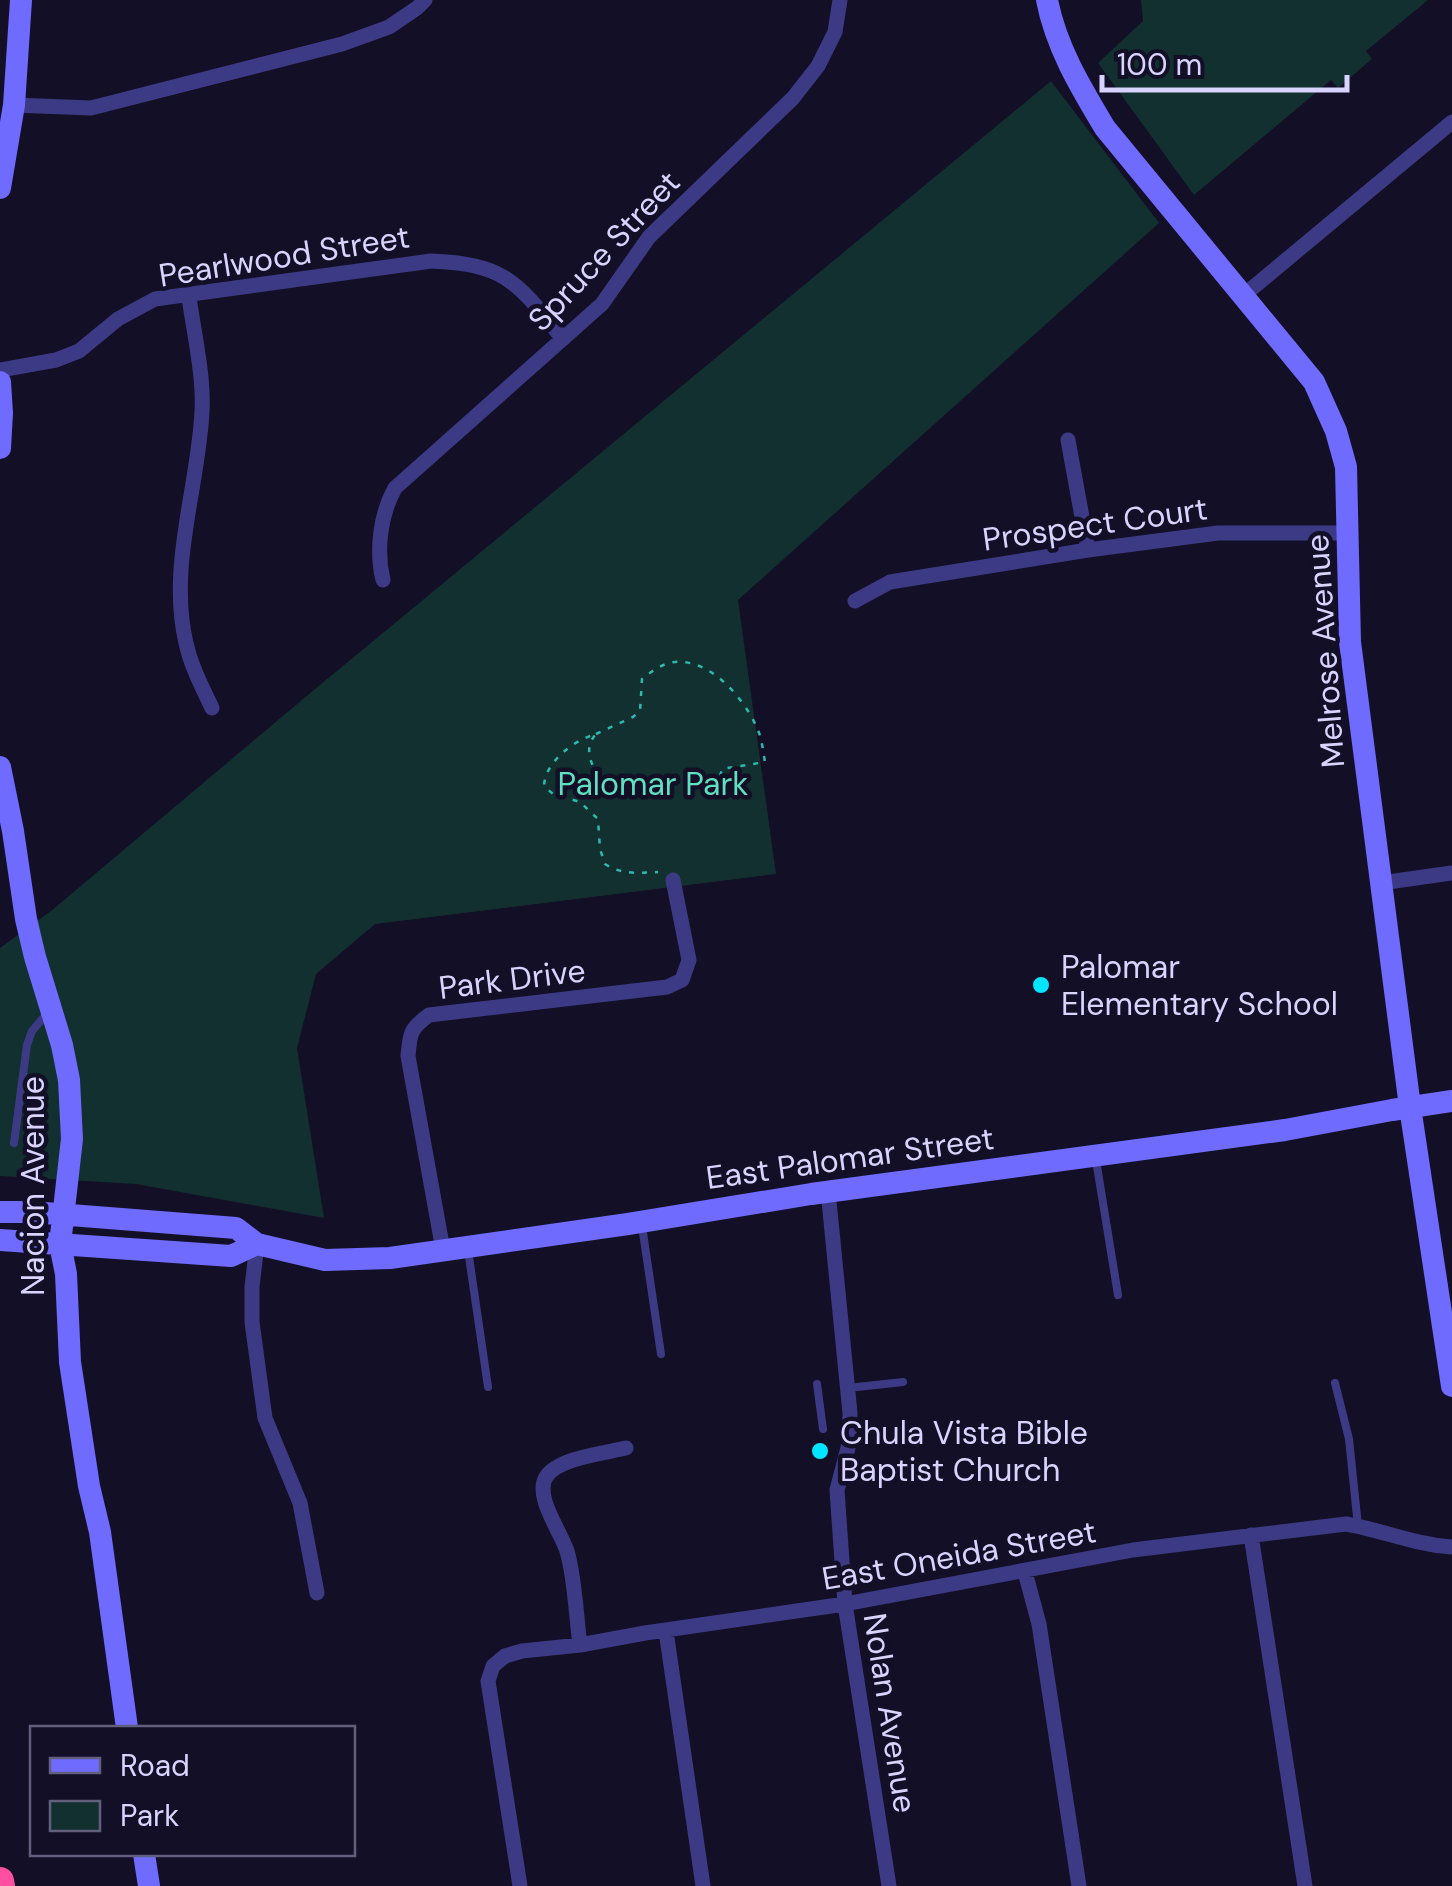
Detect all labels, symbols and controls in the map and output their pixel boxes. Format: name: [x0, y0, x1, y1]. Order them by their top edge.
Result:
scale bar: [1102, 30, 1347, 92]
text: 100 m: [1117, 45, 1202, 84]
street label: Spruce Street: [519, 162, 689, 340]
street label: Pearlwood Street: [156, 215, 412, 297]
street label: Prospect Court: [980, 487, 1210, 561]
street label: Melrose Avenue: [1296, 533, 1354, 769]
park label: Palomar Park: [558, 763, 748, 805]
place label: Palomar Elementary School: [1061, 946, 1338, 1025]
street label: Park Drive: [436, 949, 588, 1009]
marker: Palomar Elementary School: [1030, 974, 1052, 996]
street label: Nacion Avenue: [12, 1076, 54, 1296]
street label: East Palomar Street: [703, 1117, 997, 1199]
place label: Chula Vista Bible Baptist Church: [840, 1412, 1088, 1491]
marker: Chula Vista Bible Baptist Church: [809, 1440, 831, 1462]
street label: East Oneida Street: [819, 1510, 1099, 1600]
street label: Nolan Avenue: [854, 1610, 926, 1816]
legend: [30, 1726, 355, 1856]
text: Road: [120, 1746, 190, 1785]
text: Park: [120, 1796, 179, 1835]

